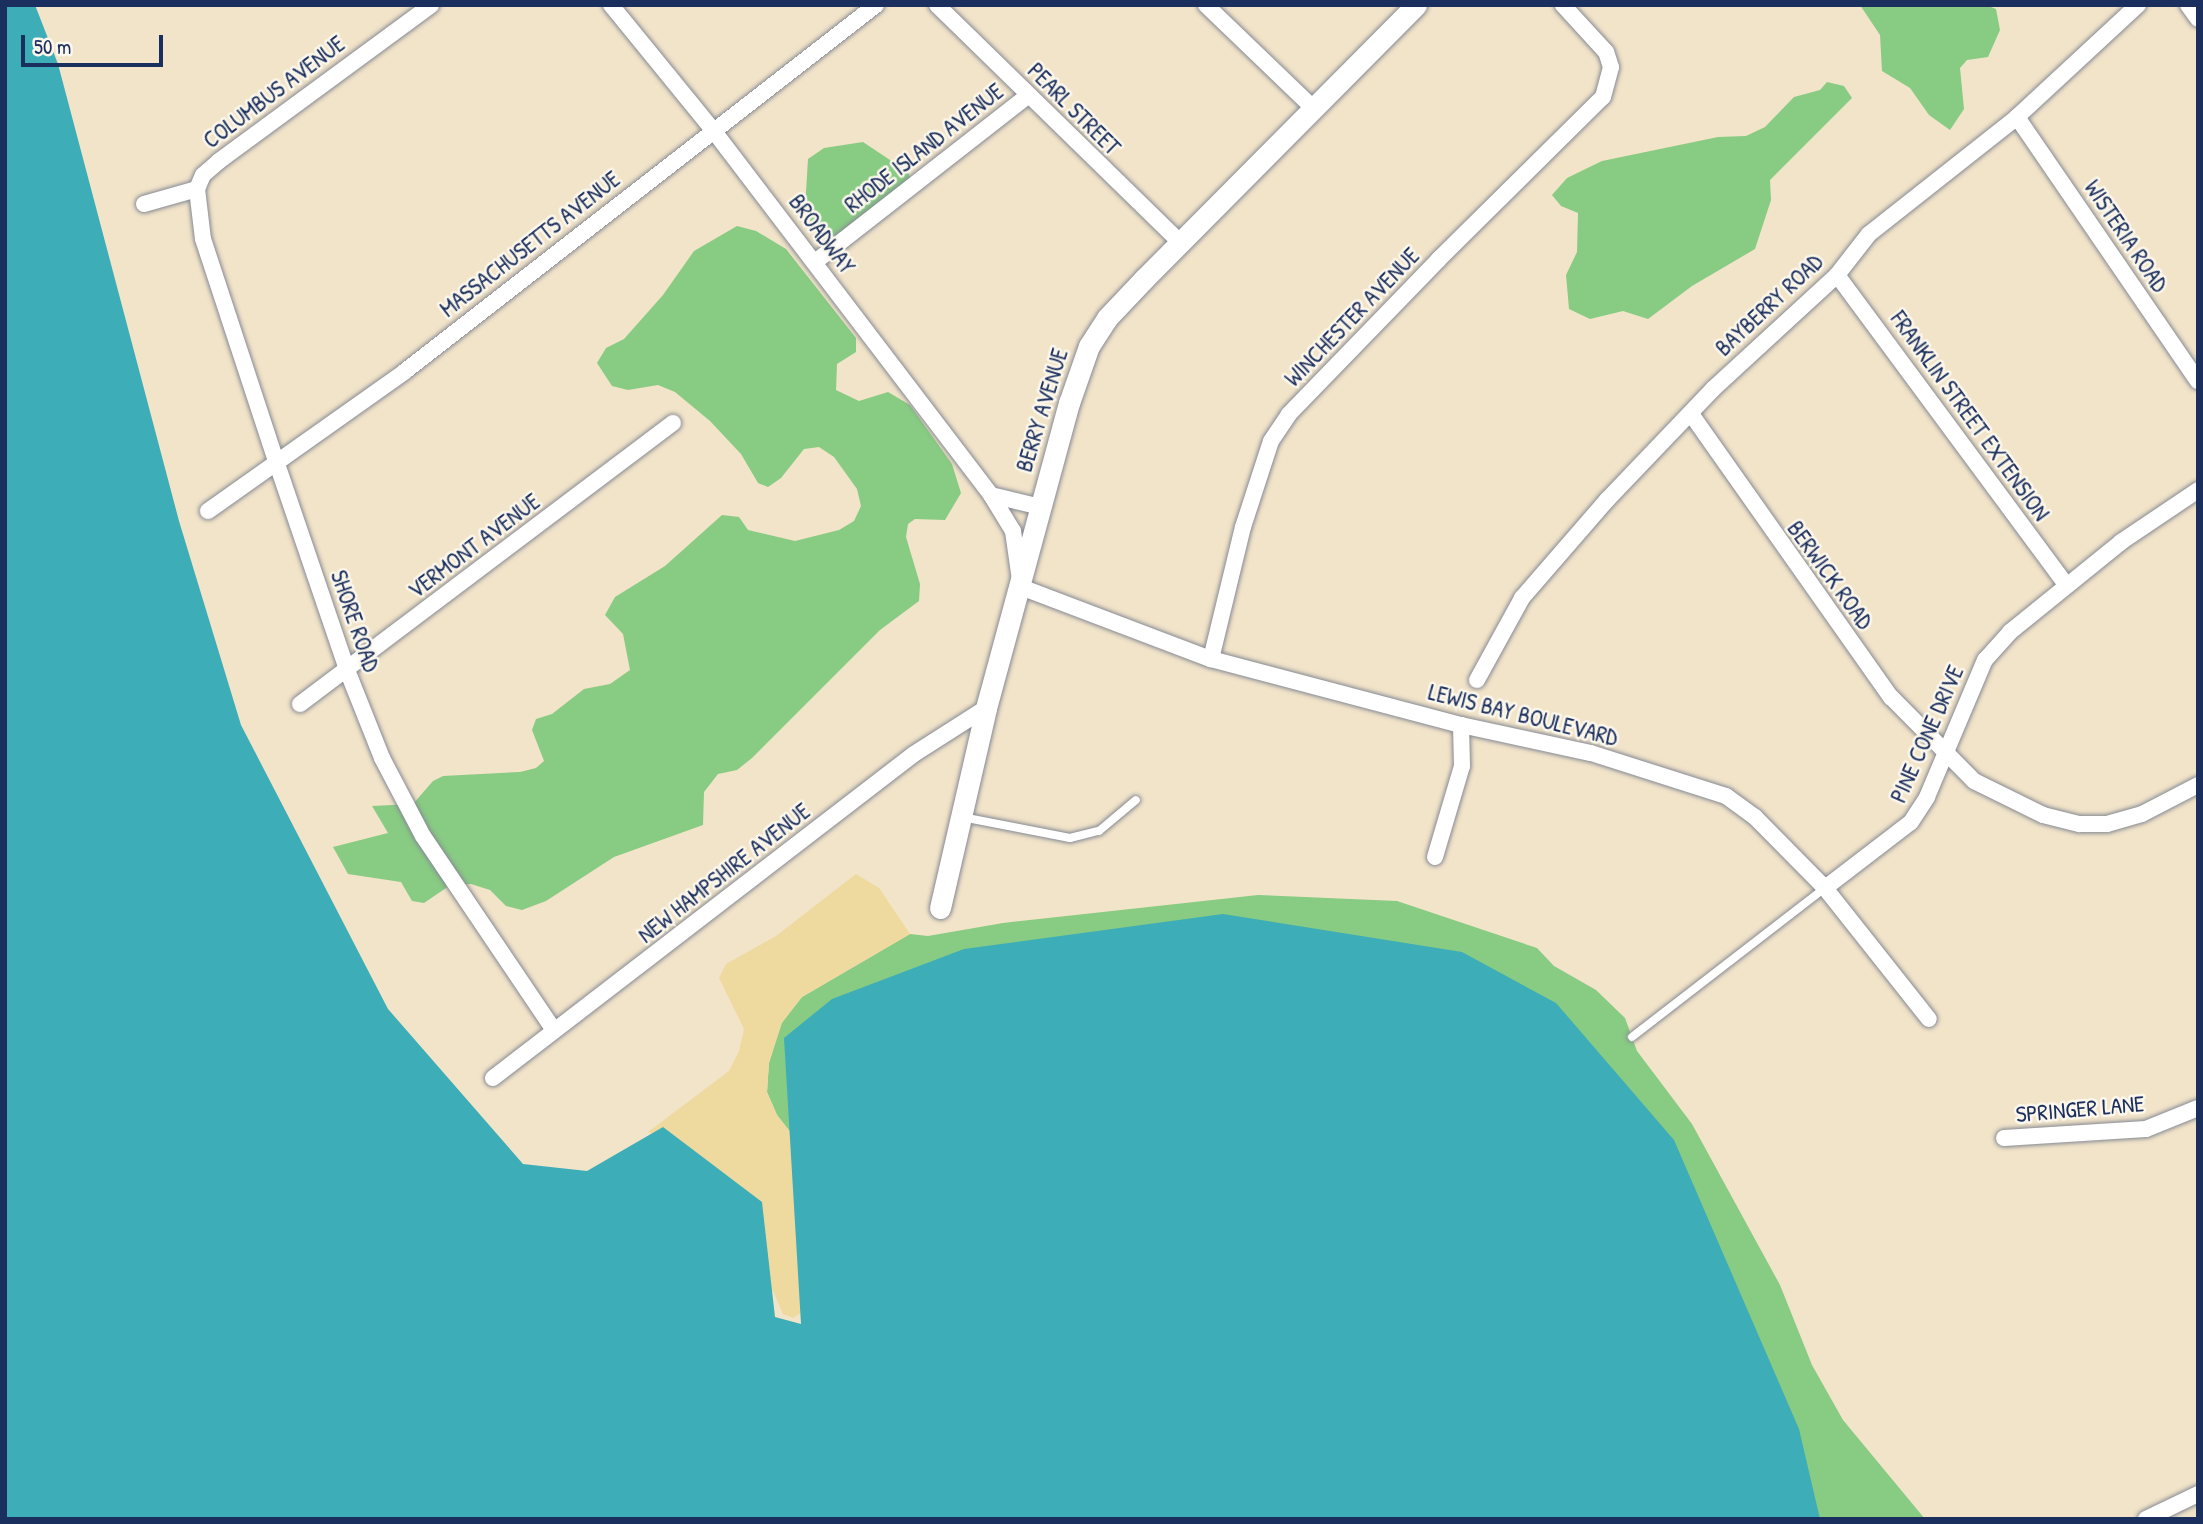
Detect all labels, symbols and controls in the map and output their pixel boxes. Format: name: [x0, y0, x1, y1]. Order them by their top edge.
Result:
scale bar: [24, 21, 166, 65]
street label: COLUMBUS AVENUE: [198, 30, 350, 154]
text: 50 m: [34, 32, 71, 61]
street label: PEARL STREET: [1022, 57, 1126, 161]
street label: RHODE ISLAND AVENUE: [839, 77, 1009, 219]
street label: MASSACHUSETTS AVENUE: [435, 165, 625, 323]
street label: WISTERIA ROAD: [2079, 175, 2173, 297]
street label: BROADWAY: [783, 189, 861, 279]
street label: WINCHESTER AVENUE: [1279, 242, 1425, 392]
street label: BAYBERRY ROAD: [1710, 248, 1828, 362]
street label: FRANKLIN STREET EXTENSION: [1885, 306, 2055, 526]
street label: BERRY AVENUE: [1010, 345, 1074, 475]
street label: VERMONT AVENUE: [403, 488, 545, 604]
street label: BERWICK ROAD: [1781, 515, 1879, 635]
street label: SHORE ROAD: [325, 567, 385, 675]
street label: PINE CONE DRIVE: [1884, 661, 1970, 807]
street label: LEWIS BAY BOULEVARD: [1426, 678, 1620, 752]
street label: NEW HAMPSHIRE AVENUE: [633, 797, 815, 949]
street label: SPRINGER LANE: [2015, 1090, 2145, 1128]

